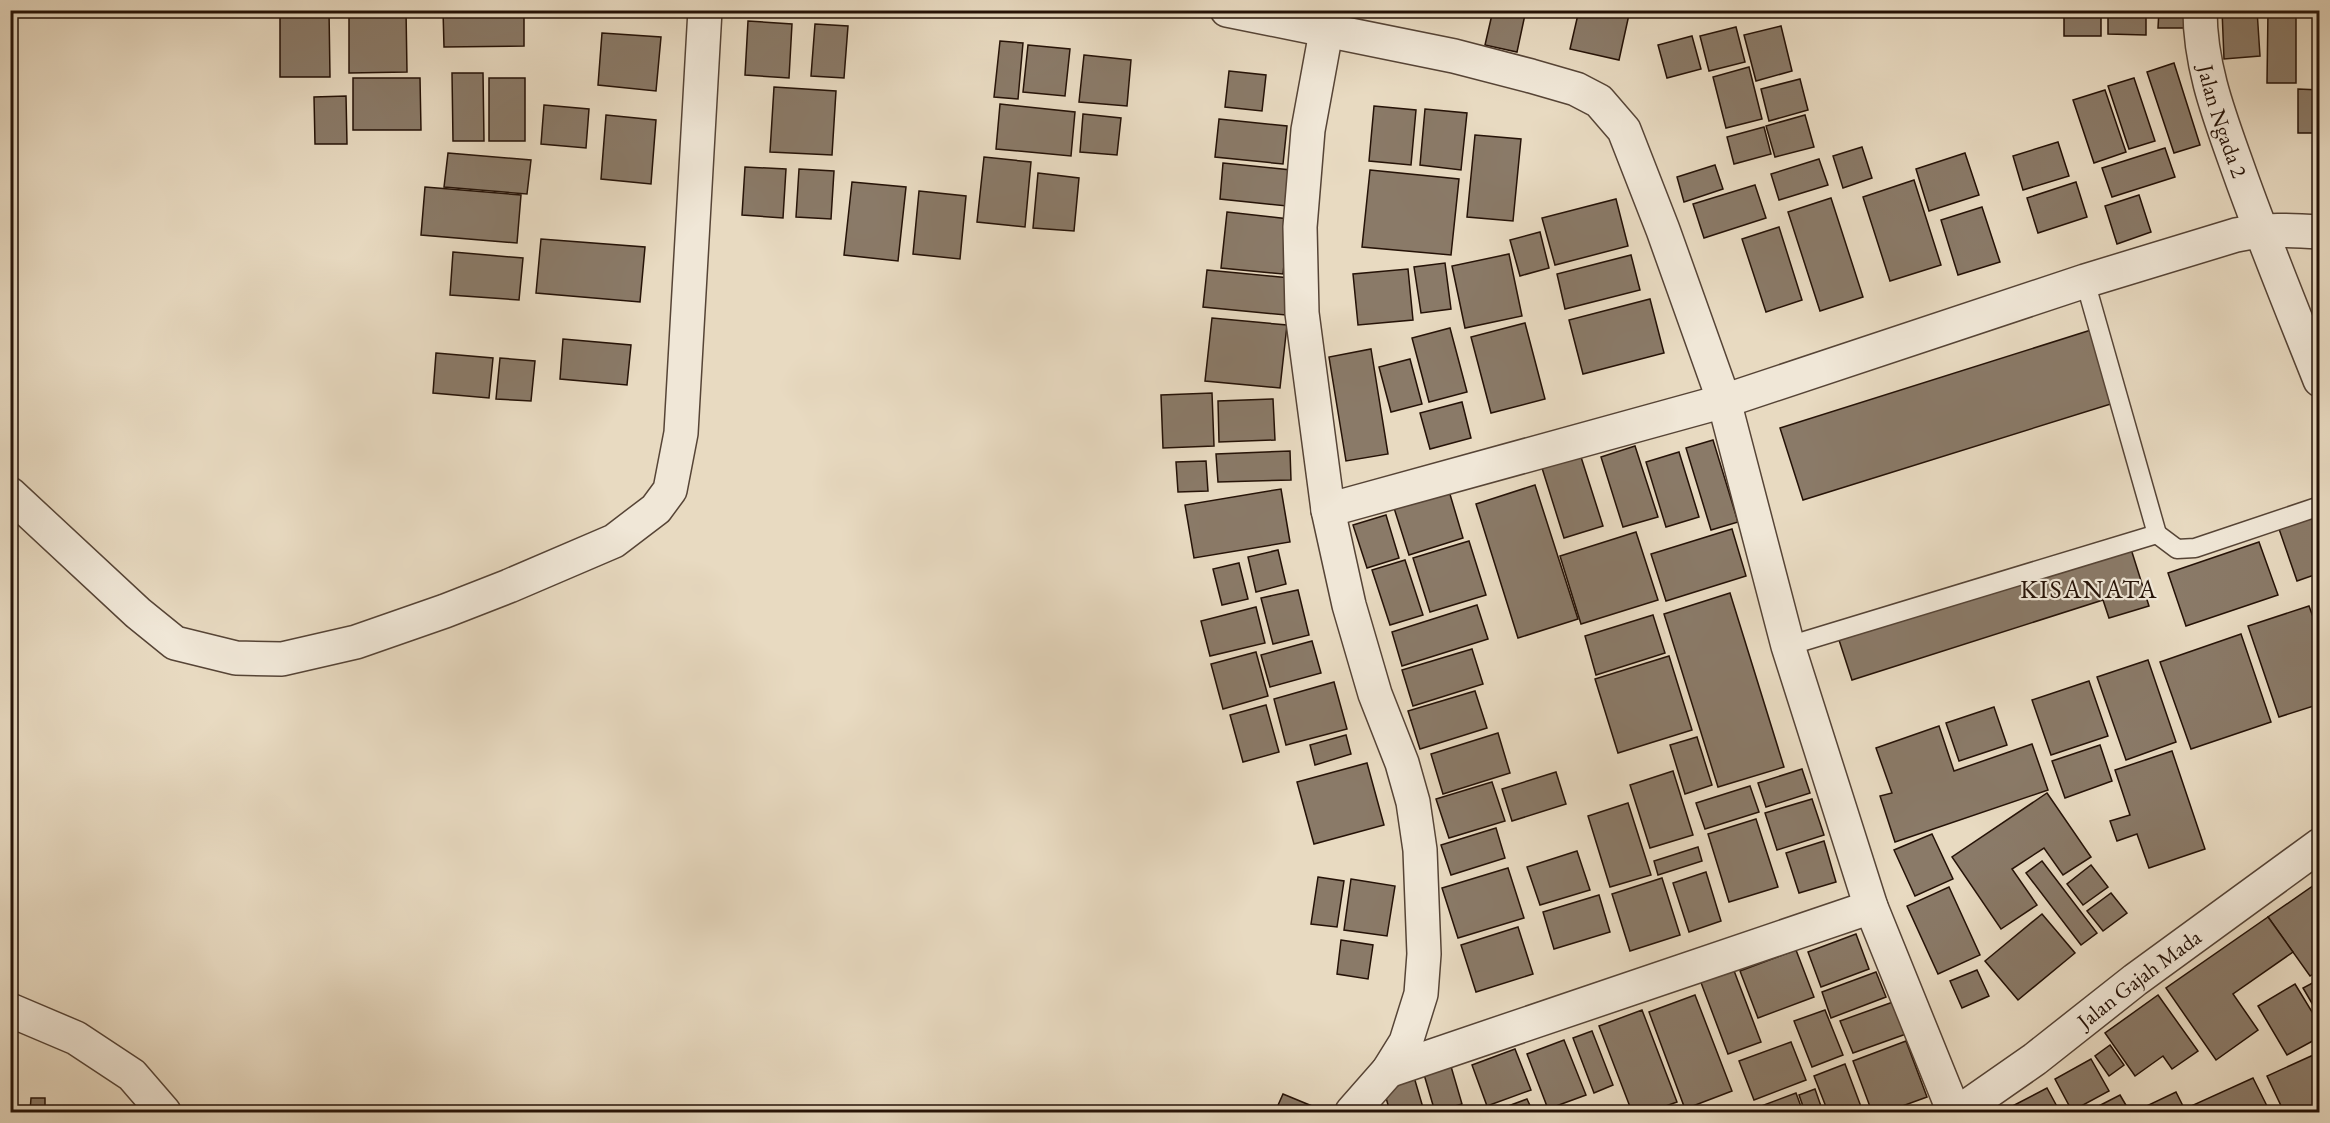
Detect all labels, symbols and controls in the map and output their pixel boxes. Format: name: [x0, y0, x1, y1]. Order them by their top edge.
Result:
street label: Jalan Ngada 2: [2191, 60, 2255, 182]
district label: KISANATA: [2020, 572, 2158, 606]
street label: Jalan Gajah Mada: [2069, 922, 2207, 1036]

